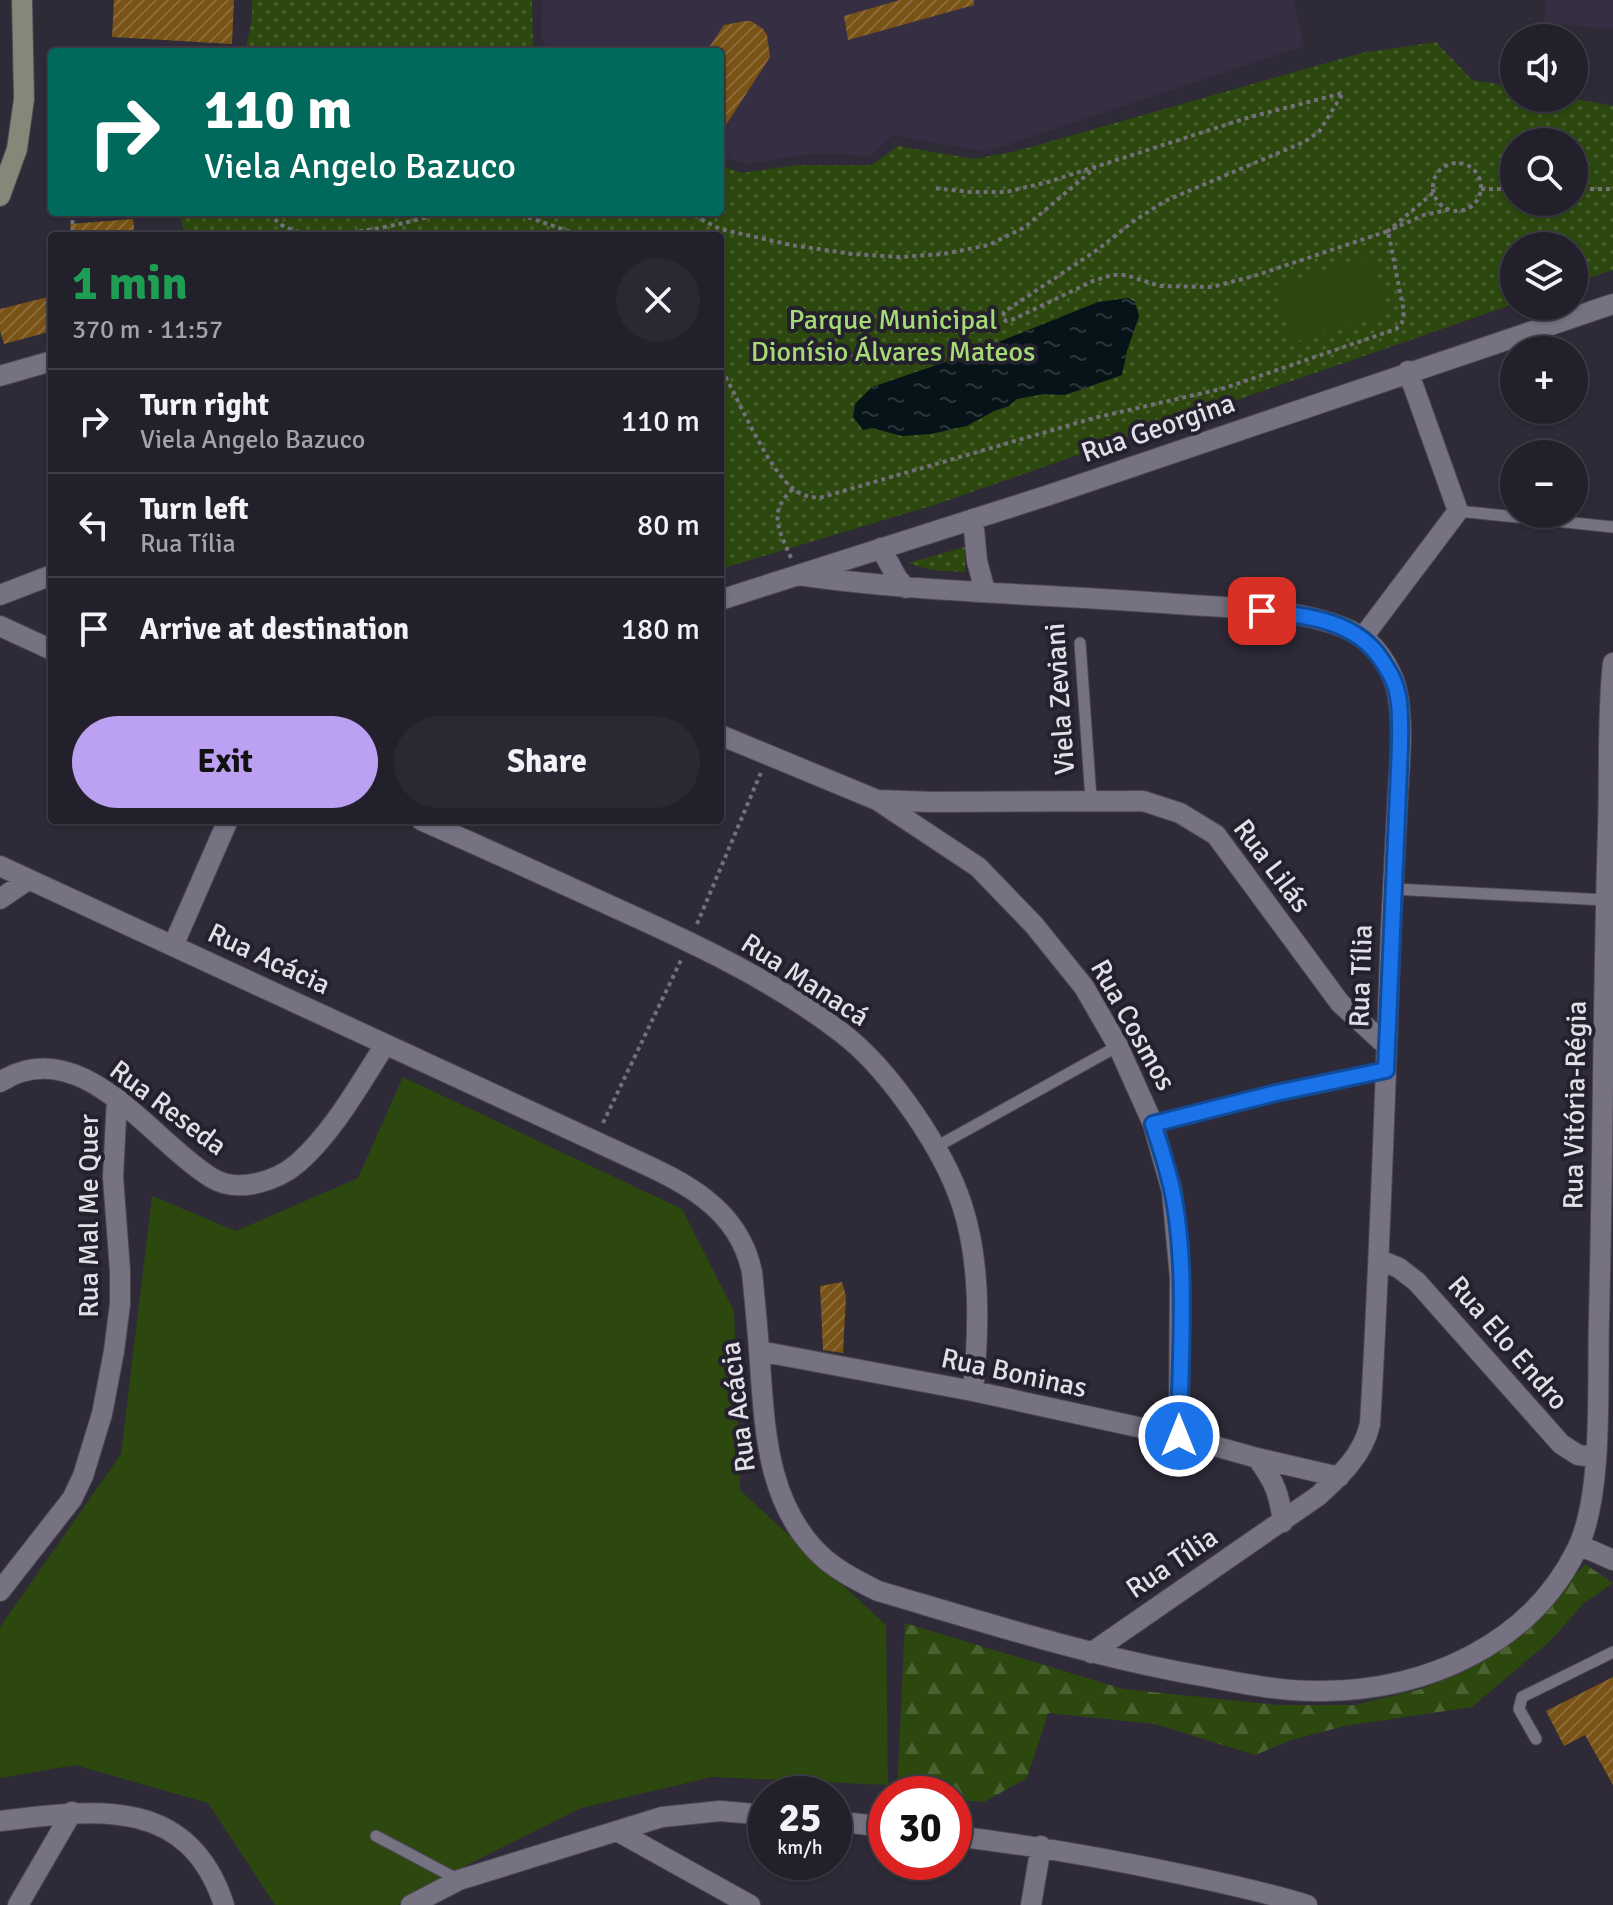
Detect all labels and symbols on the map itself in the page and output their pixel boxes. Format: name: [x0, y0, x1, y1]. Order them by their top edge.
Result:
park label: Parque Municipal Dionísio Álvares Mateos: [751, 303, 1035, 369]
street label: Rua Georgina: [1077, 386, 1239, 470]
pin: [1228, 577, 1296, 645]
street label: Viela Zeviani: [1038, 622, 1082, 776]
street label: Rua Lilás: [1226, 813, 1318, 919]
street label: Rua Acácia: [202, 916, 336, 1002]
street label: Rua Tília: [1342, 924, 1380, 1028]
street label: Rua Manacá: [735, 926, 875, 1034]
street label: Rua Cosmos: [1083, 954, 1183, 1096]
street label: Rua Vitória-Régia: [1556, 1000, 1594, 1210]
street label: Rua Reseda: [103, 1053, 233, 1163]
street label: Rua Mal Me Quer: [72, 1113, 106, 1318]
street label: Rua Elo Endro: [1440, 1269, 1576, 1417]
street label: Rua Acácia: [713, 1340, 763, 1474]
street label: Rua Boninas: [938, 1341, 1090, 1405]
position arrow: [1137, 1394, 1221, 1478]
street label: Rua Tília: [1120, 1520, 1224, 1606]
speed limit sign: 30: [868, 1776, 972, 1880]

